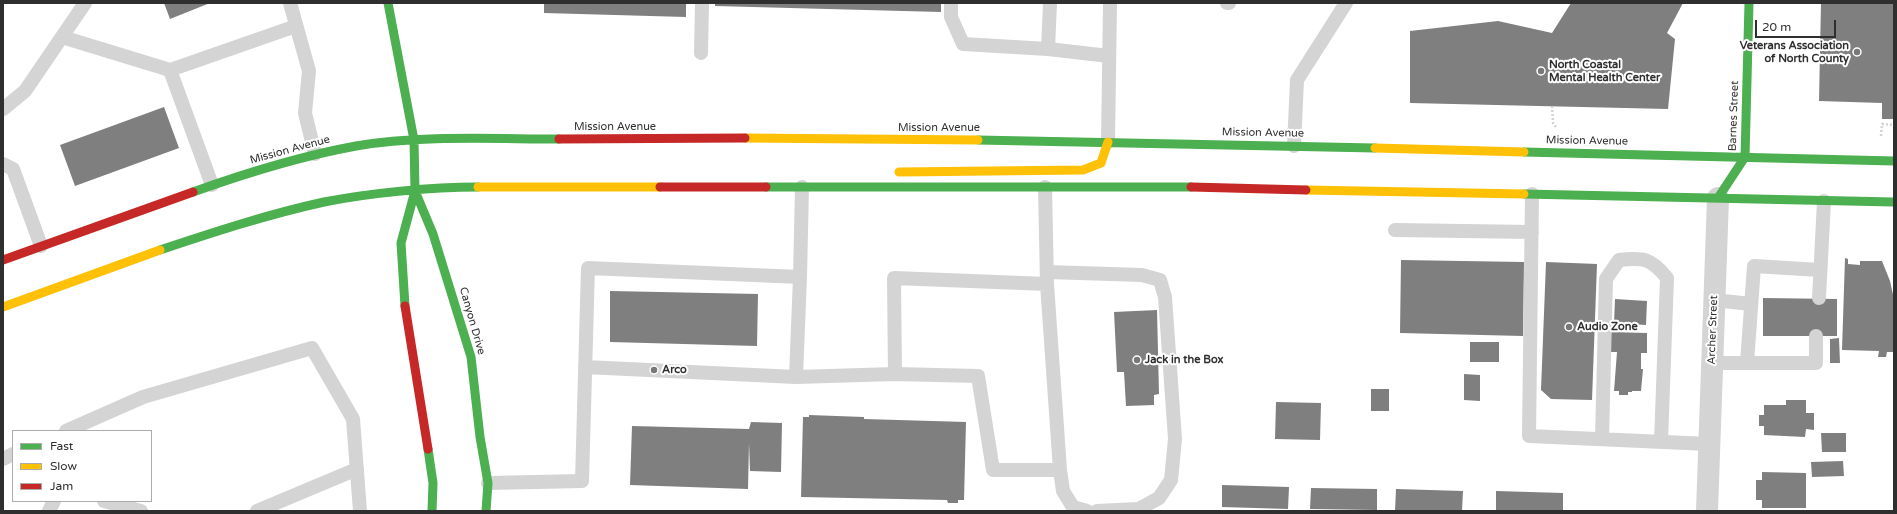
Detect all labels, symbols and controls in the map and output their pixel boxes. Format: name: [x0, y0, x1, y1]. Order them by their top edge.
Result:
scale bar: [1757, 12, 1838, 38]
text: 20 m: [1762, 20, 1791, 34]
place label: Veterans Association of North County: [1740, 39, 1849, 65]
marker: Veterans Association of North County: [1852, 47, 1862, 57]
place label: North Coastal Mental Health Center: [1549, 58, 1660, 84]
marker: North Coastal Mental Health Center: [1536, 66, 1546, 76]
street label: Barnes Street: [1726, 81, 1742, 151]
street label: Mission Avenue: [574, 120, 656, 134]
street label: Mission Avenue: [898, 121, 980, 135]
street label: Mission Avenue: [1222, 126, 1304, 140]
street label: Mission Avenue: [249, 133, 331, 167]
street label: Mission Avenue: [1546, 134, 1628, 148]
street label: Canyon Drive: [456, 286, 488, 356]
street label: Archer Street: [1705, 295, 1721, 365]
place label: Audio Zone: [1577, 320, 1638, 334]
marker: Audio Zone: [1564, 322, 1574, 332]
place label: Jack in the Box: [1145, 353, 1223, 367]
marker: Jack in the Box: [1132, 355, 1142, 365]
place label: Arco: [662, 363, 687, 377]
marker: Arco: [649, 365, 659, 375]
legend: [12, 430, 152, 502]
text: Fast: [50, 439, 73, 453]
text: Slow: [50, 459, 77, 473]
text: Jam: [50, 479, 73, 493]

